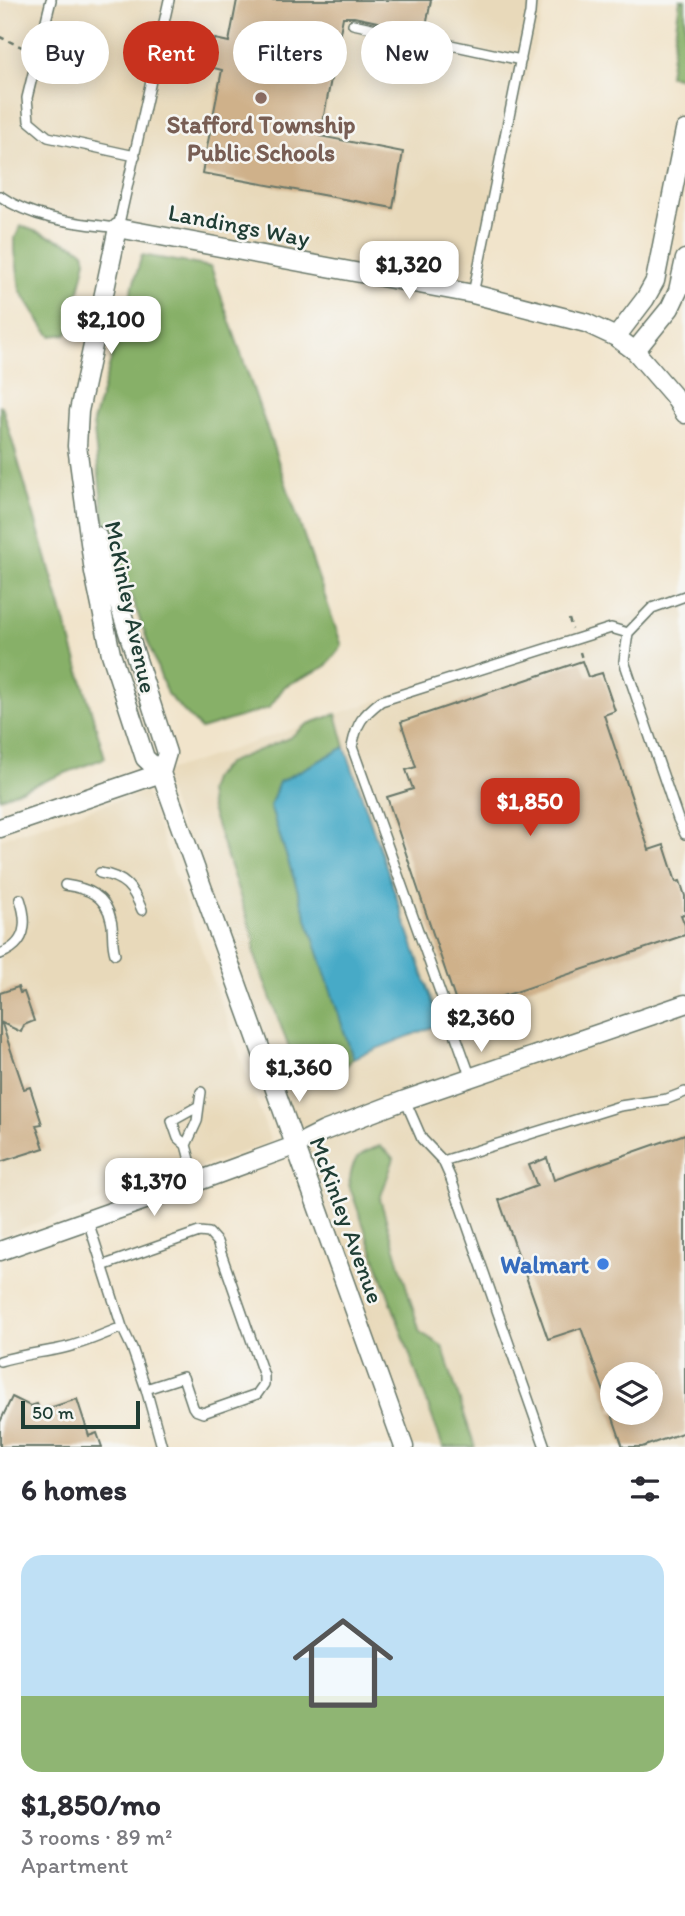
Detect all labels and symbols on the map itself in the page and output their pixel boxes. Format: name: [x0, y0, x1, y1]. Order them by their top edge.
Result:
marker: Stafford Township Public Schools: [253, 90, 269, 106]
place label: Stafford Township Public Schools: [167, 110, 355, 167]
street label: Landings Way: [166, 197, 313, 253]
pin: $1,320: [352, 242, 466, 301]
pin: $2,100: [54, 296, 168, 356]
street label: McKinley Avenue: [99, 518, 163, 696]
pin: $1,850: [473, 778, 587, 838]
pin: $2,360: [424, 995, 538, 1054]
pin: $1,360: [242, 1044, 356, 1104]
street label: McKinley Avenue: [303, 1133, 391, 1307]
pin: $1,370: [97, 1158, 211, 1218]
place label: Walmart: [500, 1250, 589, 1279]
marker: Walmart: [595, 1256, 611, 1272]
scale bar: [21, 1398, 140, 1430]

